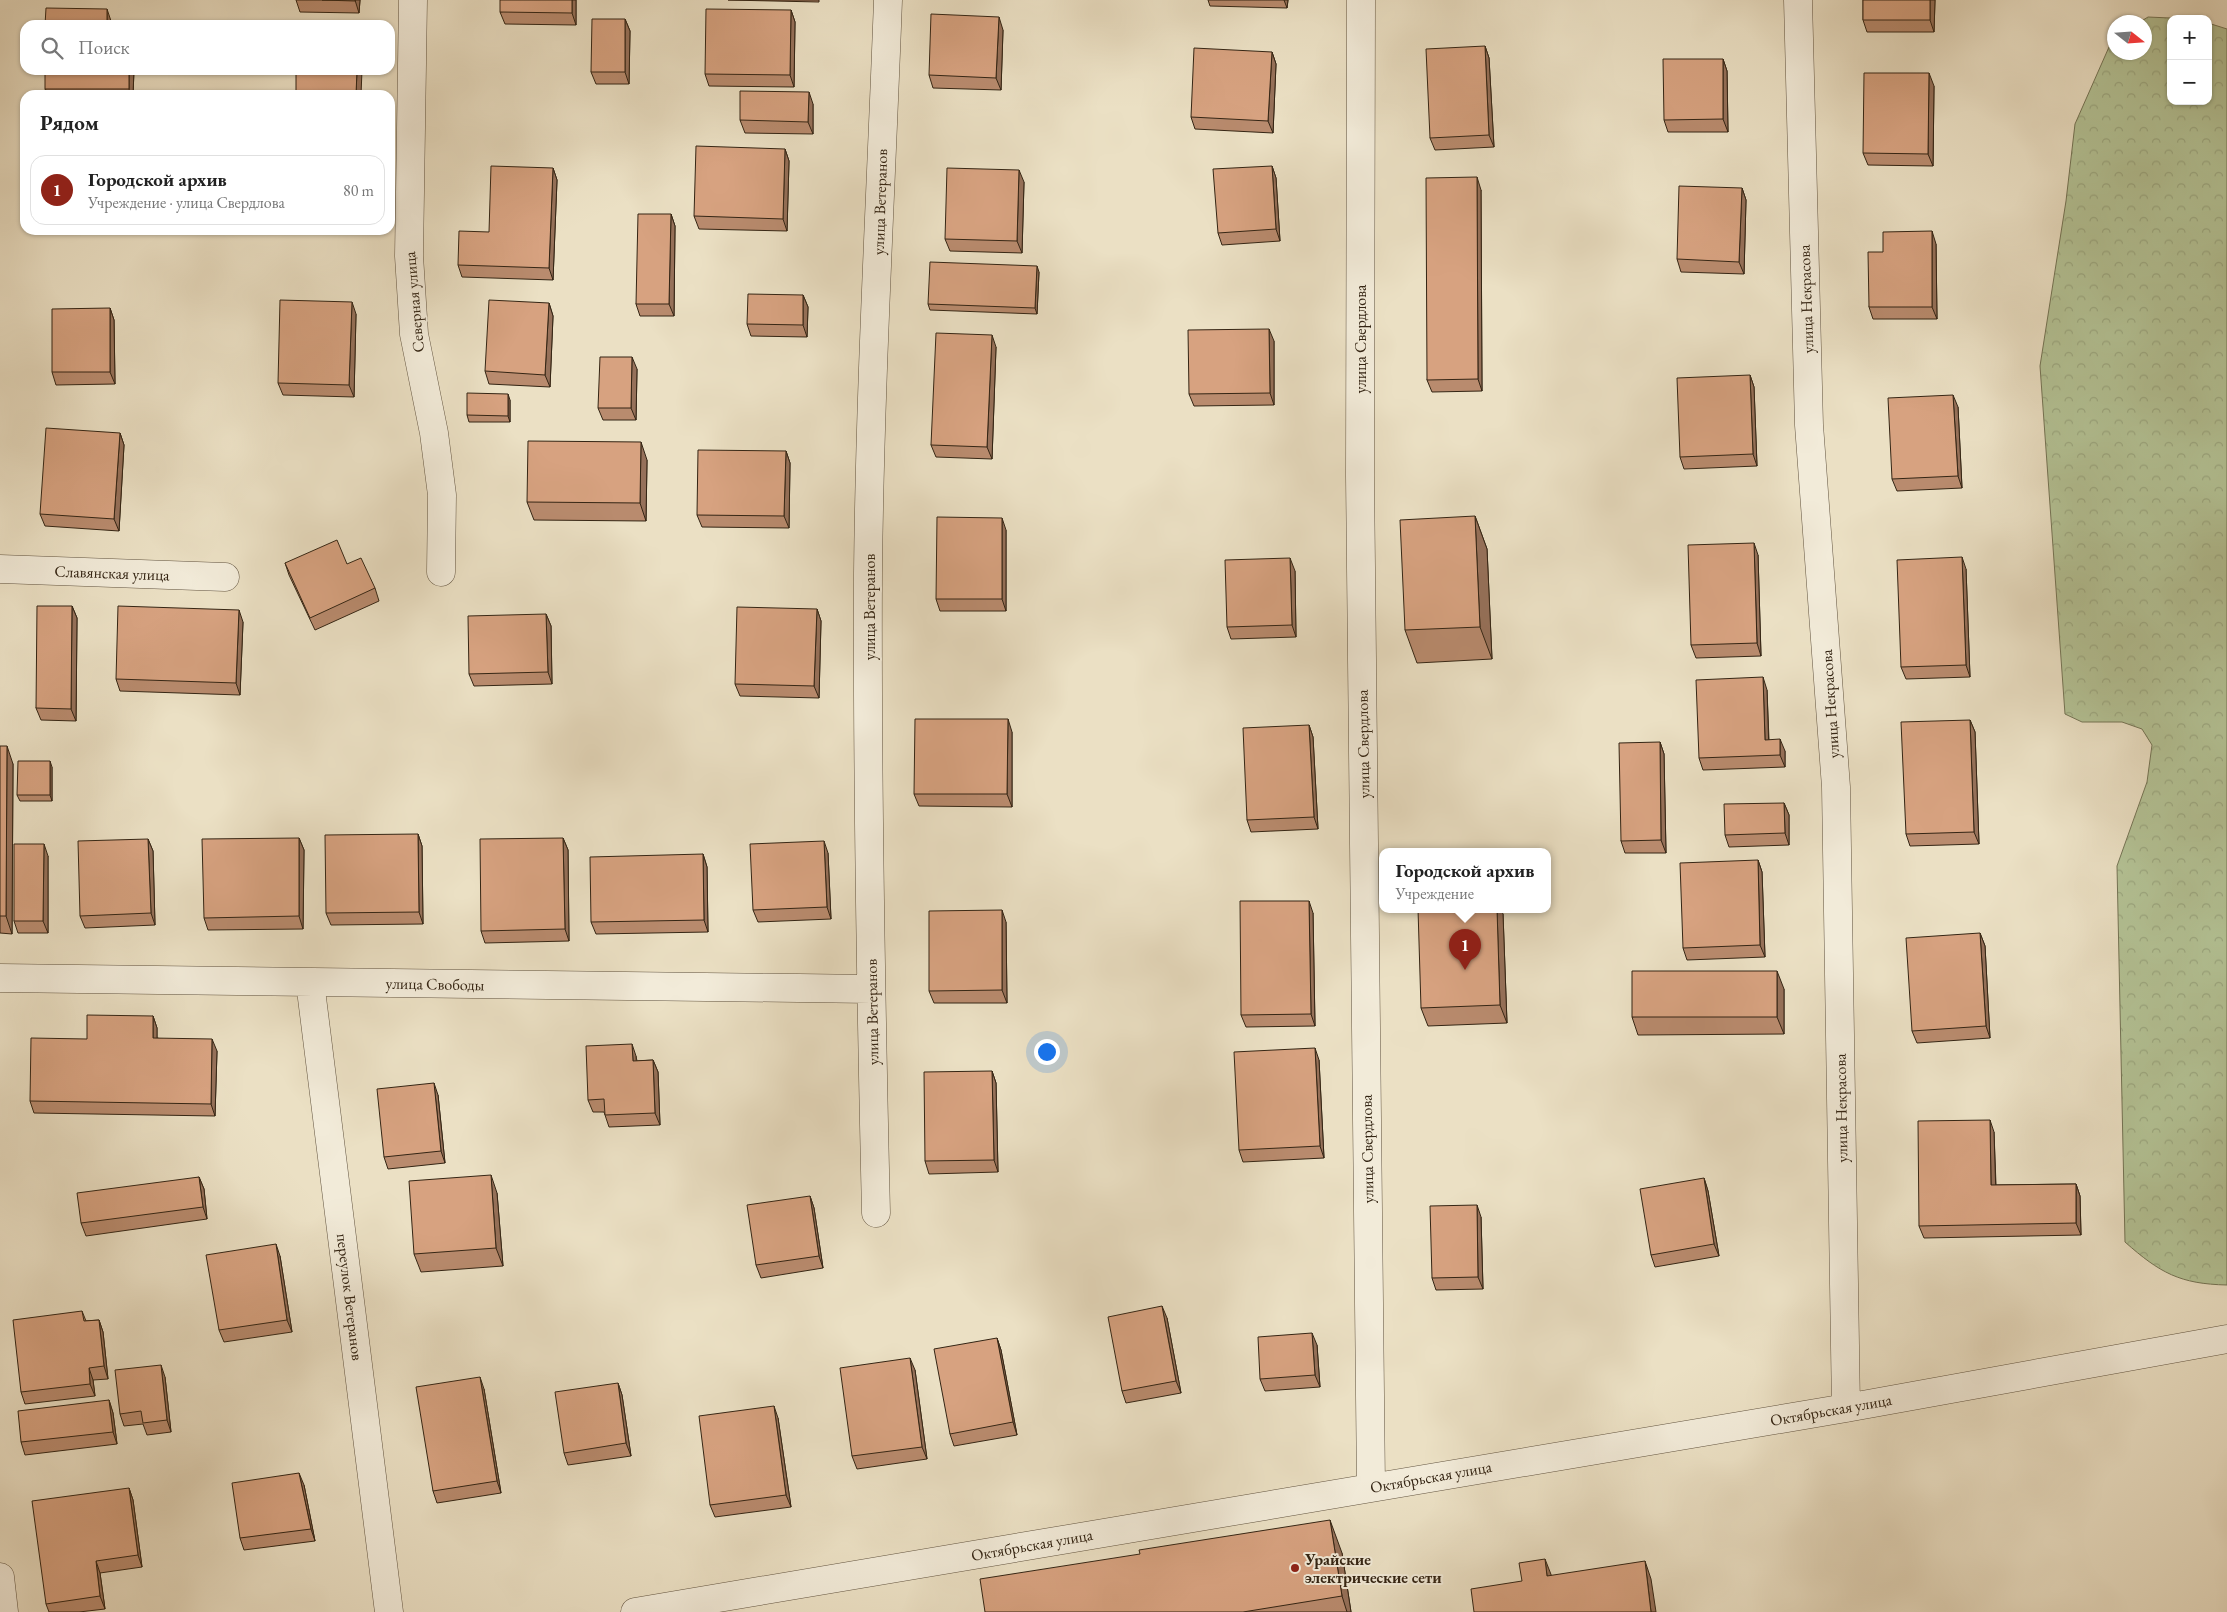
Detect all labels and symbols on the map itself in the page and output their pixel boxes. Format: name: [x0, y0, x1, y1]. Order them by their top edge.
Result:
north arrow: [2107, 15, 2152, 60]
street label: улица Ветеранов: [868, 148, 892, 256]
street label: улица Некрасова: [1794, 244, 1818, 354]
street label: Северная улица: [399, 250, 429, 353]
street label: улица Свердлова: [1350, 284, 1371, 393]
street label: улица Ветеранов: [859, 554, 880, 660]
street label: Славянская улица: [54, 560, 171, 586]
street label: улица Некрасова: [1816, 648, 1844, 759]
street label: улица Свердлова: [1352, 689, 1374, 799]
pin: 1: [1449, 929, 1481, 970]
street label: улица Ветеранов: [861, 958, 883, 1065]
street label: улица Свободы: [385, 973, 485, 995]
your location: [1034, 1039, 1060, 1065]
street label: улица Некрасова: [1830, 1053, 1852, 1163]
street label: улица Свердлова: [1356, 1094, 1378, 1204]
street label: переулок Ветеранов: [332, 1232, 368, 1362]
street label: Октябрьская улица: [1768, 1389, 1894, 1431]
street label: Октябрьская улица: [1368, 1456, 1494, 1498]
street label: Октябрьская улица: [969, 1524, 1095, 1566]
place label: Урайские электрические сети: [1304, 1549, 1442, 1588]
marker: Урайские электрические сети: [1289, 1562, 1301, 1574]

